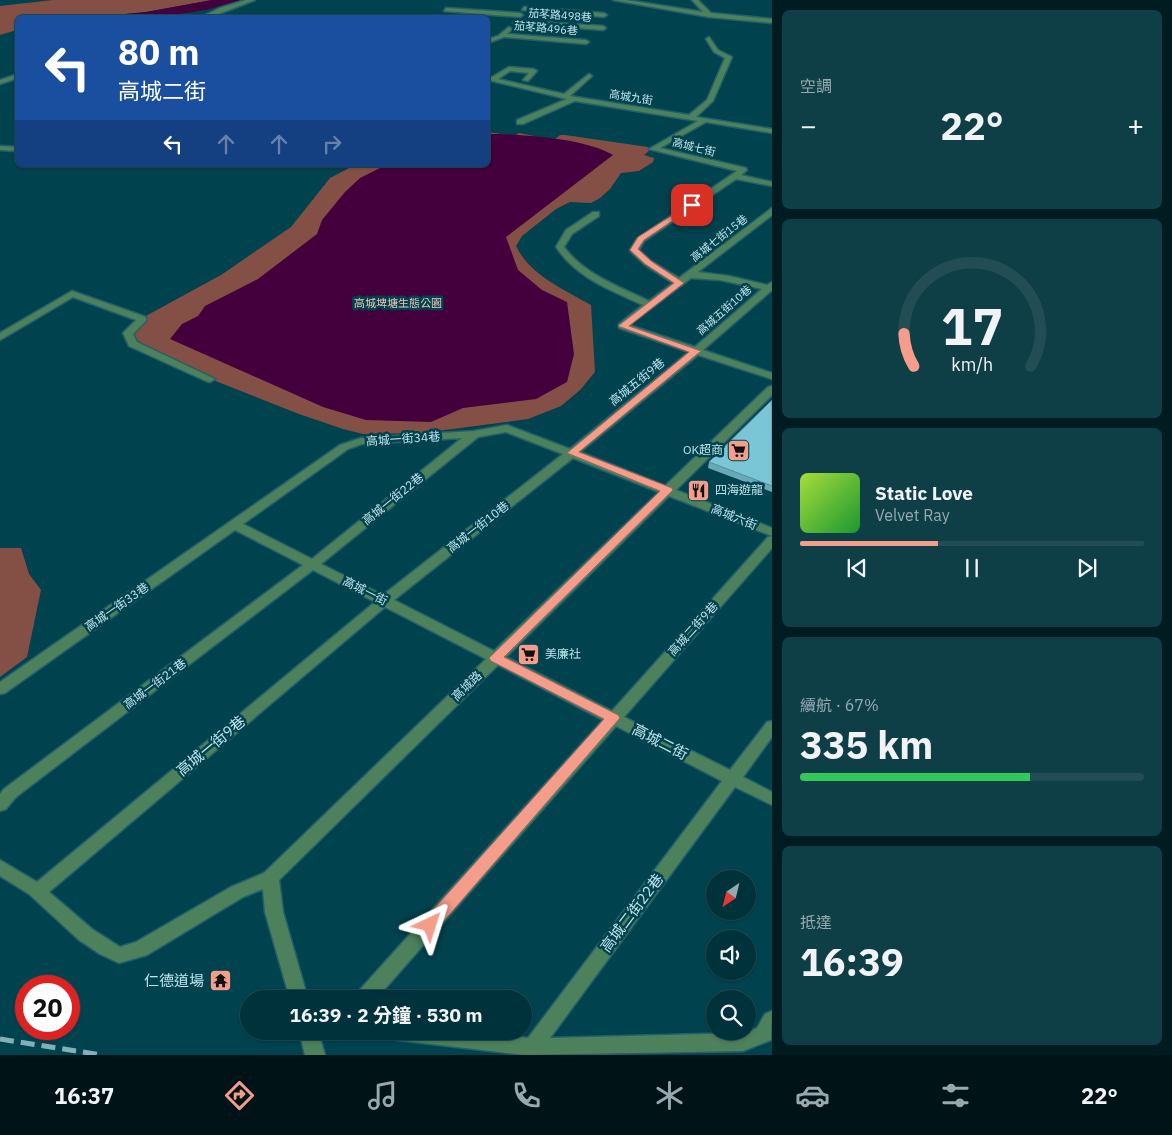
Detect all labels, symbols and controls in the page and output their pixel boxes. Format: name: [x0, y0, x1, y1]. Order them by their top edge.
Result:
street label: 茄苳路498巷: [528, 6, 592, 24]
street label: 茄苳路496巷: [514, 18, 578, 38]
text: 80 m: [118, 29, 200, 75]
icon: left: [35, 35, 100, 100]
text: 高城二街: [118, 76, 206, 105]
text: 空調: [800, 76, 832, 96]
street label: 高城九街: [608, 87, 654, 107]
text: 22°: [940, 101, 1004, 150]
text: −: [800, 107, 817, 144]
text: +: [1127, 107, 1144, 144]
icon: left: [159, 130, 187, 158]
icon: ahead: [212, 130, 240, 158]
icon: ahead: [265, 130, 293, 158]
icon: right: [318, 130, 346, 158]
street label: 高城七街: [671, 135, 717, 159]
pin: [671, 184, 713, 226]
icon: arrive: [678, 191, 706, 219]
street label: 高城七街15巷: [688, 211, 750, 265]
street label: 高城五街10巷: [694, 282, 754, 338]
text: 17: [941, 292, 1003, 359]
park label: 高城埤塘生態公園: [354, 296, 442, 310]
text: km/h: [951, 353, 993, 376]
street label: 高城五街9巷: [606, 355, 668, 409]
street label: 高城一街34巷: [365, 428, 441, 449]
supermarket icon: OK超商: [727, 438, 751, 462]
place label: OK超商: [683, 442, 723, 457]
street label: 高城一街22巷: [359, 469, 426, 528]
restaurant icon: 四海遊龍: [687, 478, 711, 502]
text: Static Love: [875, 481, 973, 505]
place label: 四海遊龍: [715, 482, 763, 497]
street label: 高城一街10巷: [444, 498, 512, 555]
street label: 高城六街: [709, 501, 759, 532]
text: Velvet Ray: [875, 505, 950, 525]
icon: previous: [843, 554, 871, 582]
icon: pause: [958, 554, 986, 582]
icon: next: [1073, 554, 1101, 582]
street label: 高城一街: [340, 573, 390, 608]
street label: 高城一街33巷: [82, 579, 151, 634]
street label: 高城二街9巷: [665, 599, 721, 659]
supermarket icon: 美廉社: [517, 642, 541, 666]
place label: 美廉社: [545, 646, 581, 661]
street label: 高城一街21巷: [120, 655, 189, 712]
street label: 高城路: [448, 668, 485, 704]
text: 續航 · 67%: [800, 695, 879, 715]
street label: 高城一街9巷: [172, 711, 249, 780]
street label: 高城二街: [629, 719, 691, 764]
text: 335 km: [800, 720, 933, 769]
street label: 高城二街22巷: [596, 870, 667, 956]
north arrow: [706, 870, 756, 920]
map controls: [706, 870, 756, 1040]
position arrow: [403, 898, 455, 950]
text: 抵達: [800, 912, 832, 932]
button: sound: [706, 930, 756, 980]
text: 16:39: [800, 937, 904, 986]
temple icon: 仁德道場: [208, 969, 232, 993]
place label: 仁德道場: [144, 971, 204, 990]
speed limit sign: 20: [15, 975, 80, 1040]
button: search: [706, 990, 756, 1040]
text: 16:39 · 2 分鐘 · 530 m: [290, 1003, 482, 1027]
icon: directions: [222, 1078, 257, 1113]
icon: music: [365, 1078, 400, 1113]
icon: phone: [509, 1078, 544, 1113]
icon: climate: [652, 1078, 687, 1113]
icon: car: [795, 1078, 830, 1113]
icon: filters: [938, 1078, 973, 1113]
text: 16:37: [54, 1081, 114, 1110]
text: 22°: [1081, 1081, 1118, 1110]

